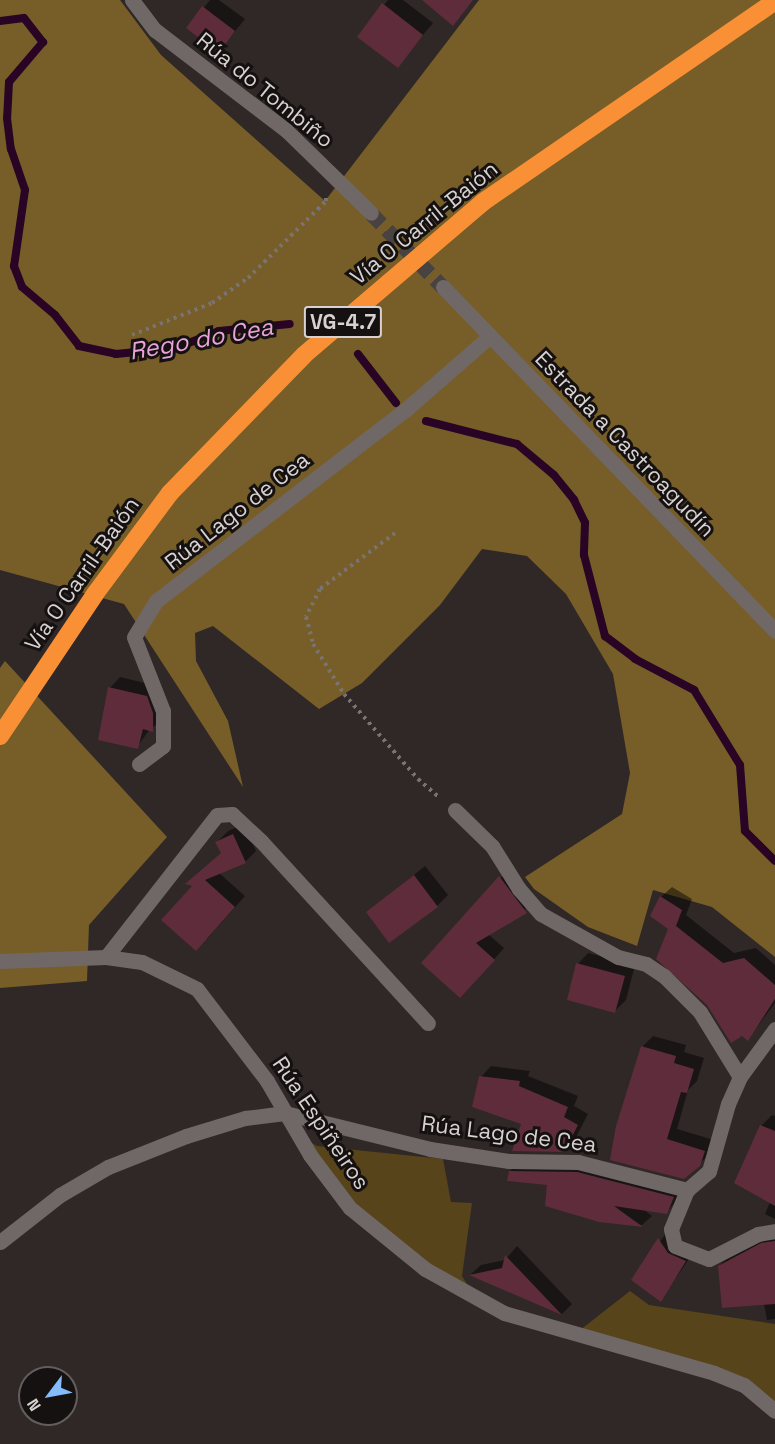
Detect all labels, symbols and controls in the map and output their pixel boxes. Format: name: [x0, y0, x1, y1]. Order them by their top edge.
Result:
street label: Rúa do Tombiño: [191, 27, 339, 153]
street label: Vía O Carril-Baión: [345, 156, 503, 290]
road number: VG-4.7: [302, 304, 384, 340]
water label: Rego do Cea: [127, 312, 275, 366]
street label: Estrada a Castroagudín: [530, 346, 720, 542]
street label: Rúa Lago de Cea: [160, 446, 314, 576]
street label: Vía O Carril-Baión: [19, 492, 145, 656]
street label: Rúa Espiñeiros: [267, 1052, 375, 1194]
street label: Rúa Lago de Cea: [420, 1110, 598, 1158]
north arrow: [18, 1366, 78, 1426]
text: N: [22, 1395, 46, 1415]

